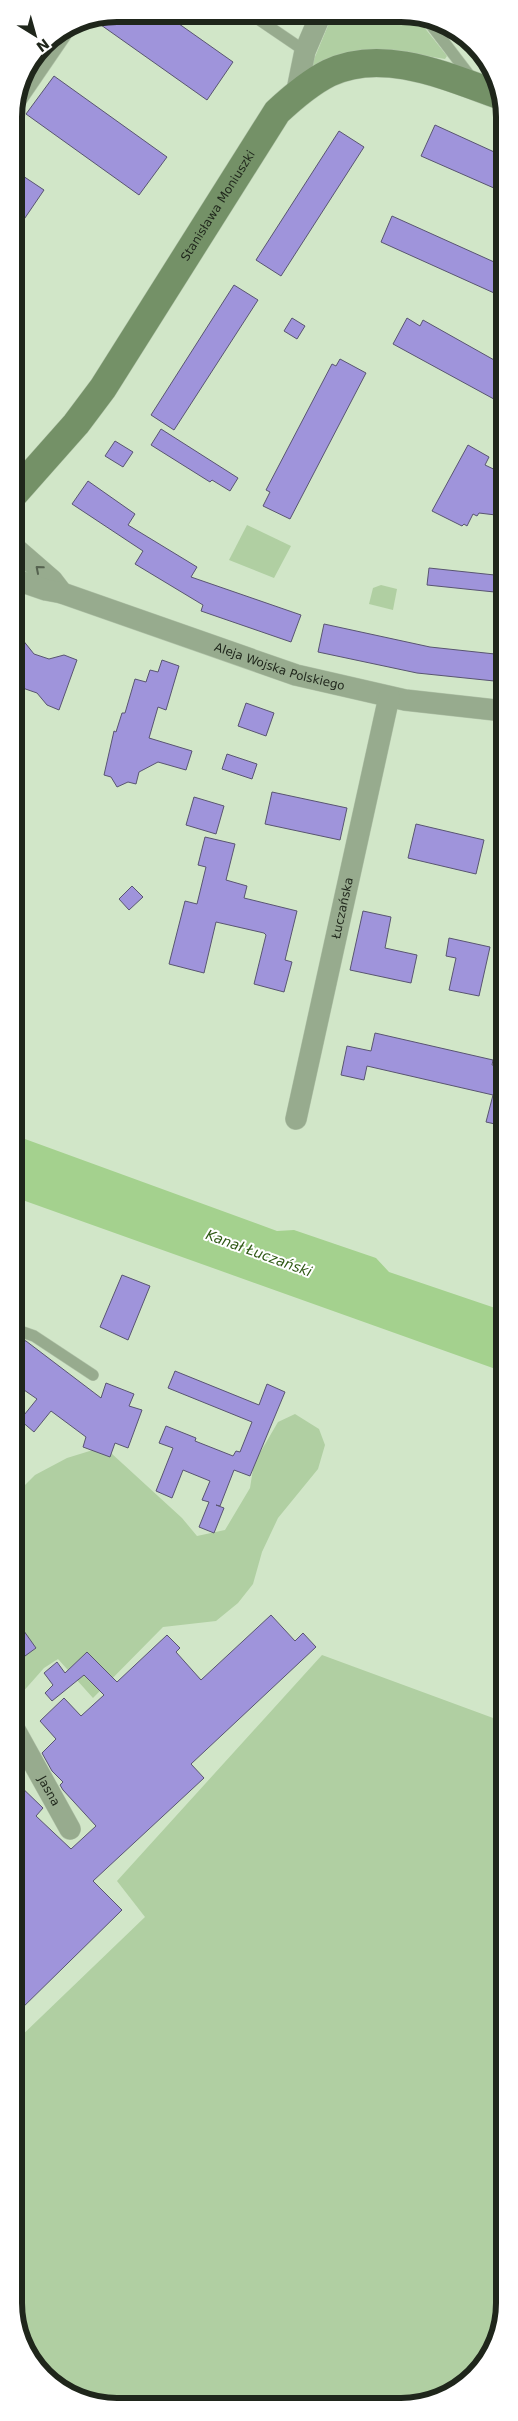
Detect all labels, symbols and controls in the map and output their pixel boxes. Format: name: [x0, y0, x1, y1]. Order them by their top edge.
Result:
north arrow: [10, 10, 60, 60]
text: N: [33, 35, 52, 55]
street label: Stanisława Moniuszki: [178, 148, 258, 264]
one-way arrow: [36, 566, 45, 575]
street label: Aleja Wojska Polskiego: [212, 640, 346, 693]
street label: Łuczańska: [329, 876, 356, 941]
water label: Kanał Łuczański: [204, 1226, 314, 1280]
street label: Jasna: [35, 1773, 63, 1808]

